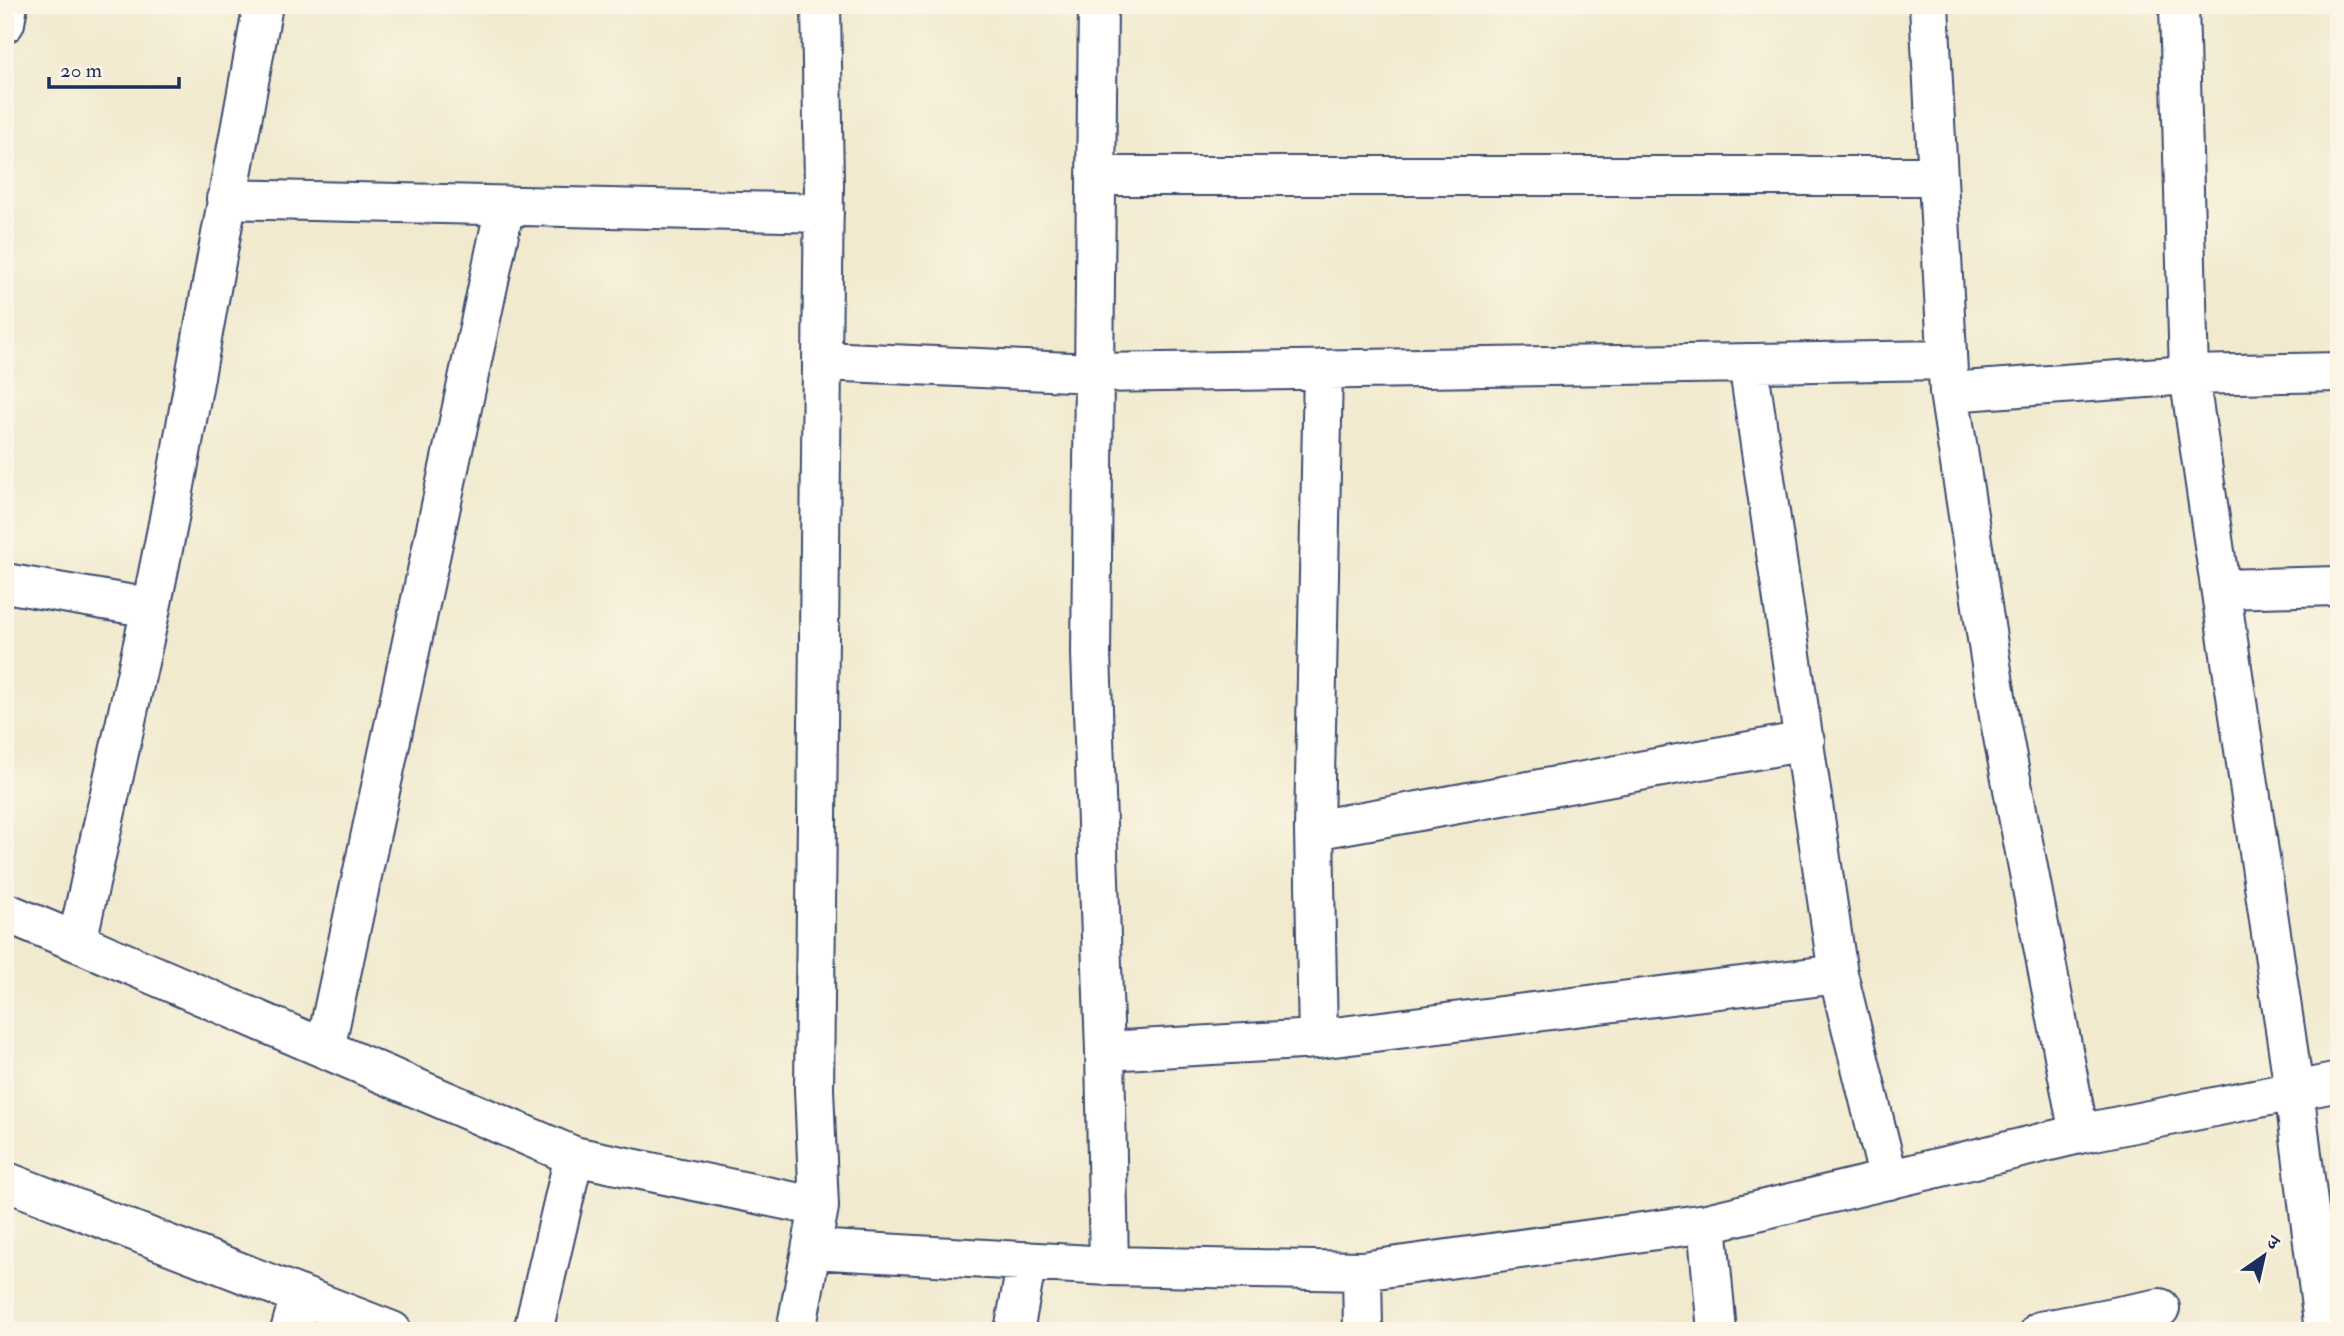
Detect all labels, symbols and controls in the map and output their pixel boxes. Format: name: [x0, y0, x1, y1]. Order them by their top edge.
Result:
scale bar: [49, 46, 178, 90]
text: 20 m: [60, 57, 102, 84]
north arrow: [2228, 1220, 2298, 1290]
text: उ: [2261, 1229, 2285, 1256]

